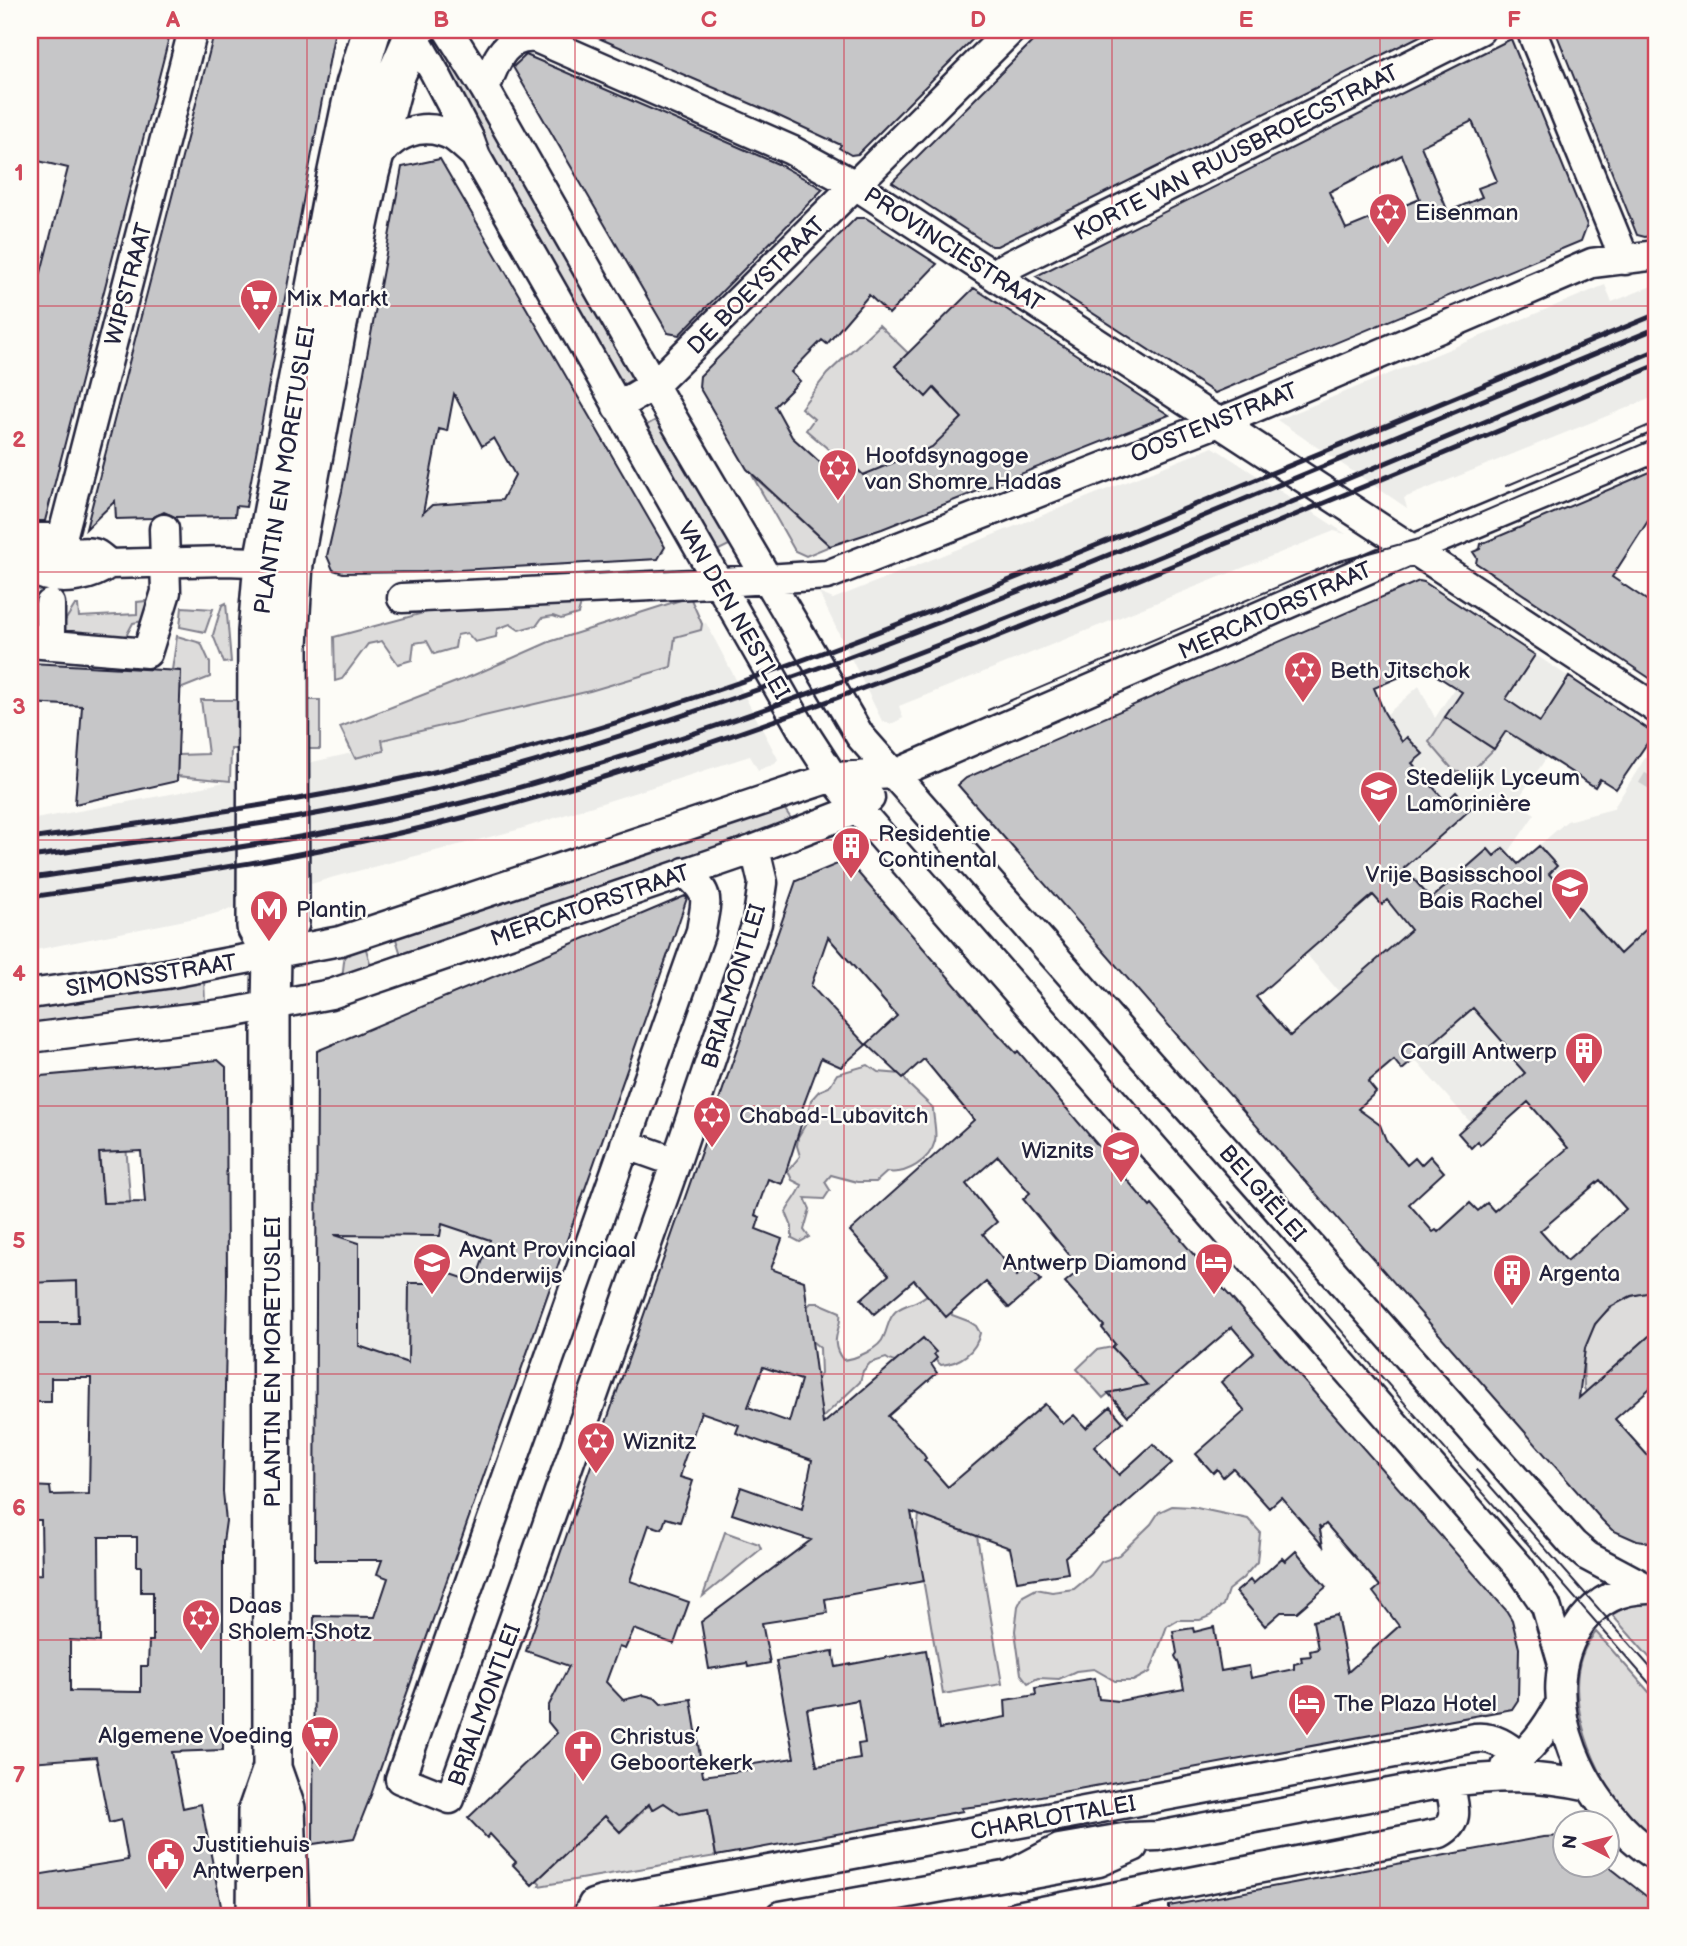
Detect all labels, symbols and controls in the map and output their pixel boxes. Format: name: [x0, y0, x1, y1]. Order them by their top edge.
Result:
text: A: [165, 6, 181, 34]
text: B: [433, 6, 449, 34]
text: C: [701, 6, 717, 34]
text: D: [970, 6, 986, 34]
text: E: [1239, 6, 1254, 34]
text: F: [1507, 6, 1521, 34]
street label: KORTE VAN RUUSBROECSTRAAT: [1069, 58, 1404, 247]
text: 1: [14, 159, 24, 187]
street label: PROVINCIESTRAAT: [858, 181, 1049, 318]
synagogue icon: Eisenman: [1367, 191, 1409, 246]
place label: Eisenman: [1415, 199, 1519, 227]
street label: DE BOEYSTRAAT: [682, 211, 832, 360]
street label: WIPSTRAAT: [99, 220, 159, 349]
supermarket icon: Mix Markt: [238, 277, 280, 332]
place label: Mix Markt: [286, 285, 388, 313]
street label: PLANTIN EN MORETUSLEI: [248, 324, 322, 616]
street label: OOSTENSTRAAT: [1127, 377, 1302, 469]
text: 2: [12, 426, 26, 454]
place label: Hoofdsynagoge van Shomre Hadas: [864, 442, 1061, 496]
synagogue icon: Hoofdsynagoge van Shomre Hadas: [817, 447, 859, 502]
street label: VAN DEN NESTLEI: [671, 517, 795, 704]
street label: MERCATORSTRAAT: [1174, 556, 1377, 666]
synagogue icon: Beth Jitschok: [1282, 649, 1324, 704]
place label: Beth Jitschok: [1330, 657, 1470, 685]
text: 3: [12, 693, 26, 721]
place label: Stedelijk Lyceum Lamorinière: [1406, 764, 1580, 818]
school or university icon: Stedelijk Lyceum Lamorinière: [1358, 769, 1400, 824]
place label: Residentie Continental: [878, 820, 997, 874]
building icon: Residentie Continental: [830, 825, 872, 880]
street label: MERCATORSTRAAT: [487, 859, 694, 953]
place label: Vrije Basisschool Bais Rachel: [1365, 861, 1543, 915]
school or university icon: Vrije Basisschool Bais Rachel: [1549, 866, 1591, 921]
metro station icon: Plantin: [248, 888, 290, 943]
place label: Plantin: [296, 896, 367, 924]
street label: BRIALMONTLEI: [696, 901, 772, 1072]
street label: SIMONSSTRAAT: [64, 949, 239, 1003]
text: 4: [12, 960, 26, 988]
building icon: Cargill Antwerp: [1563, 1030, 1605, 1085]
place label: Cargill Antwerp: [1400, 1038, 1557, 1066]
synagogue icon: Chabad-Lubavitch: [691, 1094, 733, 1149]
place label: Chabad-Lubavitch: [739, 1102, 928, 1130]
school or university icon: Wiznits: [1100, 1129, 1142, 1184]
place label: Wiznits: [1021, 1137, 1094, 1165]
street label: BELGIËLEI: [1213, 1140, 1312, 1248]
street label: PLANTIN EN MORETUSLEI: [259, 1216, 287, 1508]
text: 5: [12, 1227, 26, 1255]
place label: Avant Provinciaal Onderwijs: [459, 1236, 636, 1290]
school or university icon: Avant Provinciaal Onderwijs: [411, 1241, 453, 1296]
hotel icon: Antwerp Diamond: [1193, 1241, 1235, 1296]
place label: Antwerp Diamond: [1003, 1249, 1187, 1277]
building icon: Argenta: [1491, 1252, 1533, 1307]
place label: Argenta: [1539, 1260, 1620, 1288]
synagogue icon: Wiznitz: [575, 1420, 617, 1475]
place label: Wiznitz: [623, 1428, 697, 1456]
text: 6: [12, 1494, 26, 1522]
place label: Daas Sholem-Shotz: [228, 1592, 372, 1646]
synagogue icon: Daas Sholem-Shotz: [180, 1597, 222, 1652]
street label: BRIALMONTLEI: [443, 1620, 527, 1790]
hotel icon: The Plaza Hotel: [1286, 1682, 1328, 1737]
place label: The Plaza Hotel: [1334, 1690, 1497, 1718]
supermarket icon: Algemene Voeding: [299, 1714, 341, 1769]
place label: Algemene Voeding: [98, 1722, 293, 1750]
place label: Christus’ Geboortekerk: [610, 1723, 753, 1777]
church icon: Christus’ Geboortekerk: [562, 1728, 604, 1783]
text: 7: [13, 1761, 26, 1789]
street label: CHARLOTTALEI: [968, 1790, 1138, 1846]
north arrow: [1550, 1810, 1620, 1880]
place label: Justitiehuis Antwerpen: [193, 1831, 310, 1885]
text: N: [1558, 1834, 1583, 1851]
public building icon: Justitiehuis Antwerpen: [145, 1836, 187, 1891]

